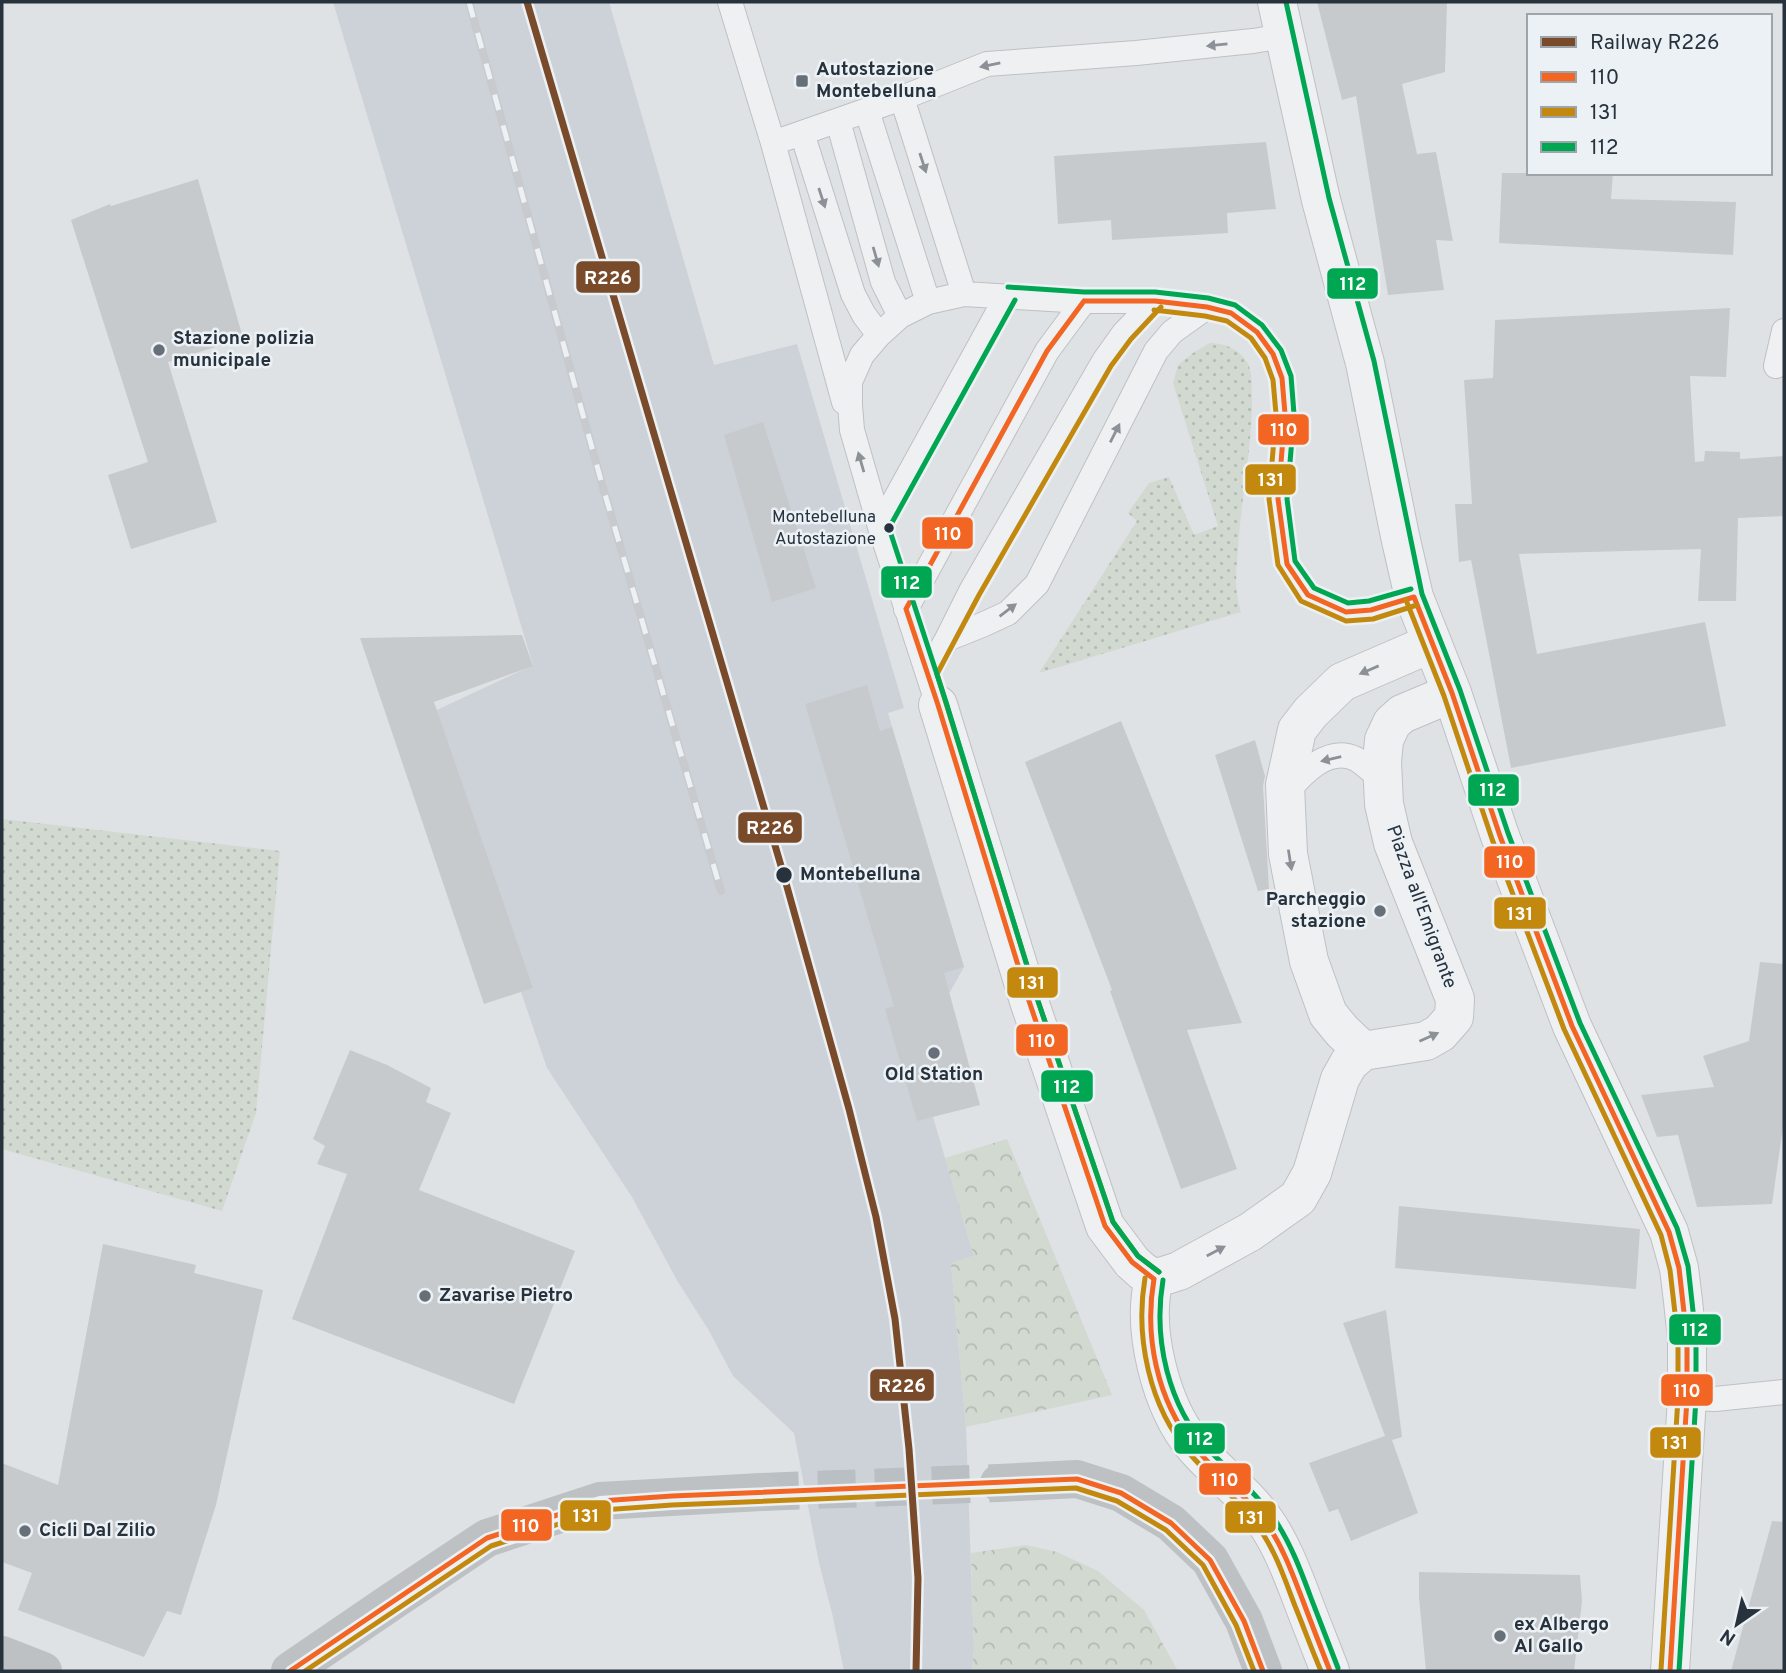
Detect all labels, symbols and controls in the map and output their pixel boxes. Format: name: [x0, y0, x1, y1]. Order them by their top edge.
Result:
legend: [1527, 14, 1772, 175]
text: Railway R226: [1590, 30, 1720, 57]
one-way arrow: [1206, 39, 1228, 50]
place label: Autostazione Montebelluna: [816, 58, 937, 104]
one-way arrow: [979, 60, 1001, 71]
text: 110: [1590, 65, 1619, 92]
marker: Autostazione Montebelluna: [794, 73, 810, 89]
text: 131: [1590, 100, 1618, 127]
text: 112: [1590, 135, 1619, 162]
one-way arrow: [918, 153, 929, 174]
one-way arrow: [818, 187, 828, 208]
one-way arrow: [871, 247, 881, 268]
line badge: R226: [575, 260, 641, 294]
text: R226: [584, 267, 632, 291]
line badge: 112: [1326, 267, 1379, 300]
text: 112: [1340, 273, 1366, 297]
place label: Stazione polizia municipale: [173, 327, 314, 373]
marker: Stazione polizia municipale: [151, 342, 167, 358]
line badge: 110: [1257, 413, 1310, 446]
text: 110: [1270, 419, 1298, 443]
one-way arrow: [1109, 423, 1121, 443]
one-way arrow: [855, 451, 866, 473]
line badge: 131: [1244, 463, 1297, 496]
text: 131: [1258, 469, 1284, 493]
place label: Montebelluna Autostazione: [772, 507, 876, 551]
line badge: 110: [921, 516, 974, 550]
marker: Montebelluna Autostazione: [882, 521, 896, 535]
text: 110: [934, 523, 962, 547]
line badge: 112: [880, 565, 933, 599]
text: 112: [894, 572, 920, 596]
one-way arrow: [999, 603, 1018, 617]
one-way arrow: [1359, 665, 1380, 676]
one-way arrow: [1320, 754, 1342, 765]
line badge: 112: [1467, 773, 1520, 807]
text: 112: [1480, 779, 1506, 803]
line badge: R226: [737, 811, 803, 844]
text: R226: [746, 817, 794, 841]
street label: Piazza all'Emigrante: [1380, 822, 1462, 992]
line badge: 110: [1483, 845, 1536, 879]
one-way arrow: [1285, 849, 1296, 871]
text: 110: [1496, 851, 1524, 875]
place label: Montebelluna: [800, 863, 921, 887]
marker: Montebelluna: [774, 865, 794, 885]
place label: Parcheggio stazione: [1266, 888, 1366, 934]
line badge: 131: [1493, 896, 1547, 930]
marker: Parcheggio stazione: [1372, 903, 1388, 919]
text: 131: [1507, 903, 1533, 927]
line badge: 131: [1006, 966, 1059, 999]
text: 131: [1019, 972, 1045, 996]
line badge: 110: [1015, 1023, 1069, 1057]
text: 110: [1028, 1030, 1056, 1054]
one-way arrow: [1419, 1031, 1439, 1043]
marker: Old Station: [926, 1045, 942, 1061]
place label: Old Station: [885, 1063, 983, 1087]
line badge: 112: [1040, 1069, 1094, 1103]
text: 112: [1054, 1076, 1080, 1100]
one-way arrow: [1206, 1245, 1226, 1257]
place label: Zavarise Pietro: [439, 1284, 573, 1308]
marker: Zavarise Pietro: [417, 1288, 433, 1304]
line badge: 112: [1668, 1313, 1722, 1346]
text: 112: [1682, 1319, 1708, 1343]
line badge: R226: [869, 1368, 935, 1402]
line badge: 110: [1660, 1373, 1714, 1407]
text: R226: [878, 1375, 926, 1399]
text: 110: [1673, 1380, 1701, 1404]
line badge: 112: [1173, 1422, 1226, 1455]
line badge: 131: [1649, 1426, 1702, 1459]
text: 112: [1187, 1428, 1213, 1452]
text: 131: [1662, 1432, 1688, 1456]
line badge: 110: [1198, 1462, 1252, 1496]
text: 110: [1211, 1469, 1239, 1493]
line badge: 131: [559, 1499, 612, 1532]
line badge: 131: [1224, 1500, 1277, 1534]
text: 131: [573, 1505, 599, 1529]
text: 131: [1238, 1507, 1264, 1531]
line badge: 110: [500, 1508, 553, 1542]
text: 110: [512, 1515, 540, 1539]
place label: Cicli Dal Zilio: [39, 1519, 156, 1543]
marker: Cicli Dal Zilio: [17, 1523, 33, 1539]
north arrow: [1702, 1589, 1772, 1659]
place label: ex Albergo Al Gallo: [1514, 1613, 1609, 1659]
text: N: [1716, 1623, 1741, 1650]
marker: ex Albergo Al Gallo: [1492, 1628, 1508, 1644]

